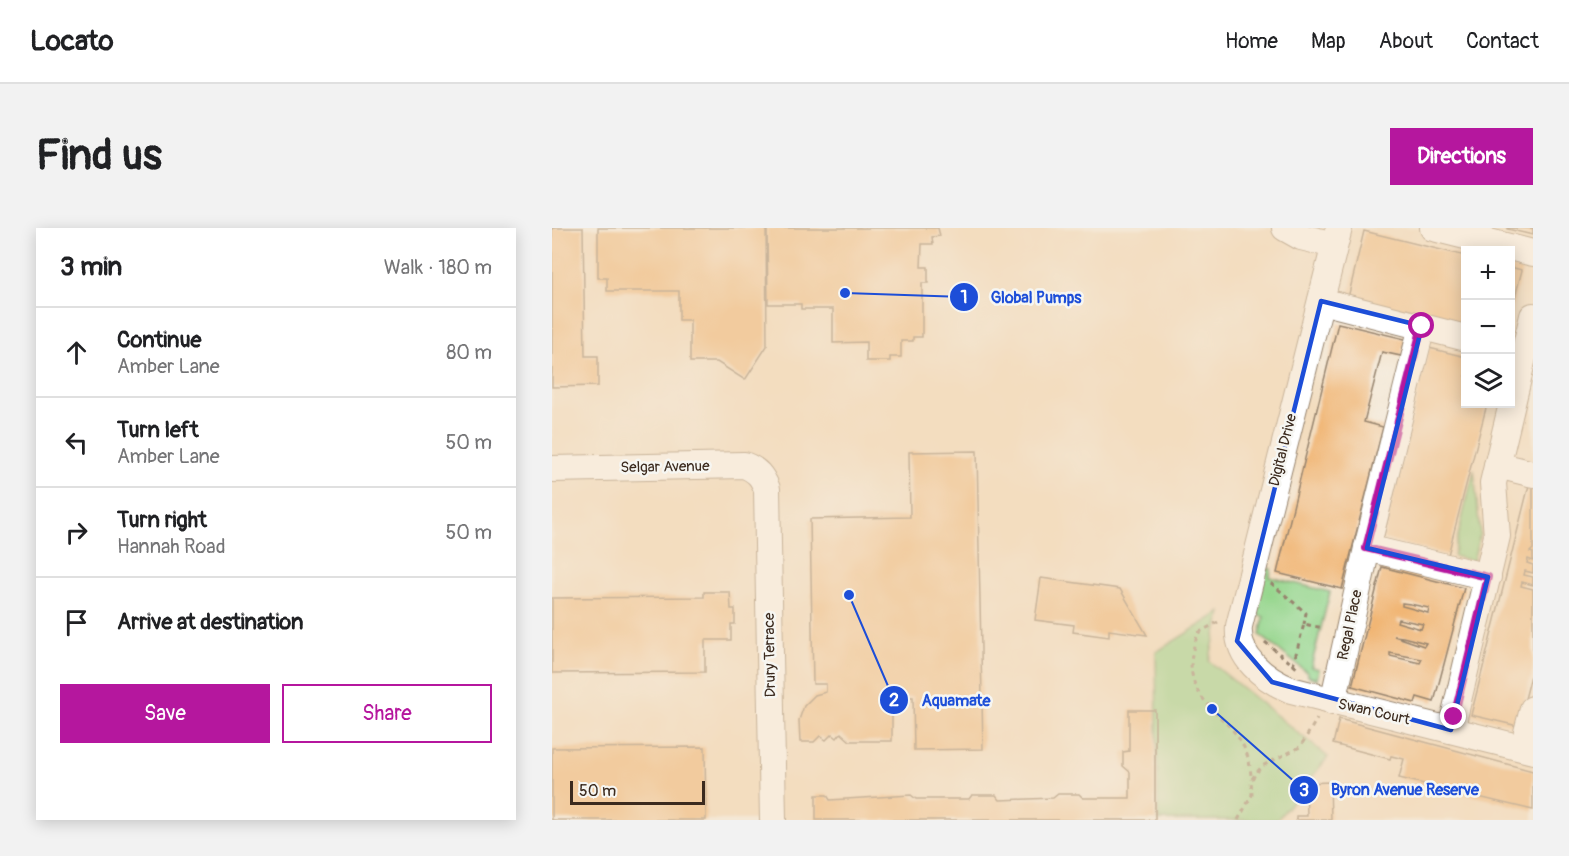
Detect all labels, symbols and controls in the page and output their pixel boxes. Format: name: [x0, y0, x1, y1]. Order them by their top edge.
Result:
text: Locato: [30, 24, 114, 59]
text: Home: [1225, 28, 1278, 55]
text: Map: [1311, 28, 1346, 55]
text: About: [1379, 28, 1433, 55]
text: Contact: [1466, 28, 1539, 55]
button: Directions: [1390, 128, 1533, 185]
text: Find us: [36, 130, 162, 182]
map controls: [1461, 246, 1515, 408]
button: +: [1461, 246, 1515, 300]
text: 3 min: [60, 251, 122, 283]
text: Walk · 180 m: [384, 255, 492, 280]
callout: Global Pumps: [949, 280, 1093, 314]
text: 1: [960, 286, 968, 309]
text: Global Pumps: [991, 288, 1082, 308]
button: −: [1461, 300, 1515, 354]
route start: [1408, 312, 1434, 338]
text: Continue: [117, 326, 201, 354]
icon: ahead: [60, 336, 93, 369]
text: 80 m: [446, 340, 492, 365]
text: Amber Lane: [117, 354, 220, 379]
button: layers: [1461, 354, 1515, 408]
street label: Digital Drive: [1265, 411, 1301, 488]
text: Turn left: [117, 416, 199, 444]
icon: left: [60, 426, 93, 459]
text: 50 m: [445, 430, 492, 455]
text: Amber Lane: [117, 444, 220, 469]
street label: Selgar Avenue: [620, 457, 710, 477]
text: Turn right: [117, 506, 207, 534]
icon: right: [60, 516, 93, 549]
text: 50 m: [445, 520, 492, 545]
text: Hannah Road: [117, 534, 225, 559]
street label: Regal Place: [1333, 588, 1367, 662]
icon: arrive: [60, 606, 93, 639]
text: Arrive at destination: [117, 608, 303, 636]
street label: Drury Terrace: [760, 612, 780, 698]
callout: Aquamate: [879, 683, 1002, 717]
button: Save: [60, 684, 270, 743]
button: Share: [282, 684, 492, 743]
text: 2: [889, 689, 899, 712]
text: Aquamate: [922, 691, 992, 711]
street label: Swan Court: [1336, 694, 1413, 730]
route end: [1440, 703, 1466, 729]
callout: Byron Avenue Reserve: [1289, 773, 1491, 807]
scale bar: [570, 778, 705, 806]
text: 3: [1299, 779, 1309, 802]
text: Byron Avenue Reserve: [1331, 780, 1480, 800]
text: 50 m: [579, 781, 616, 801]

